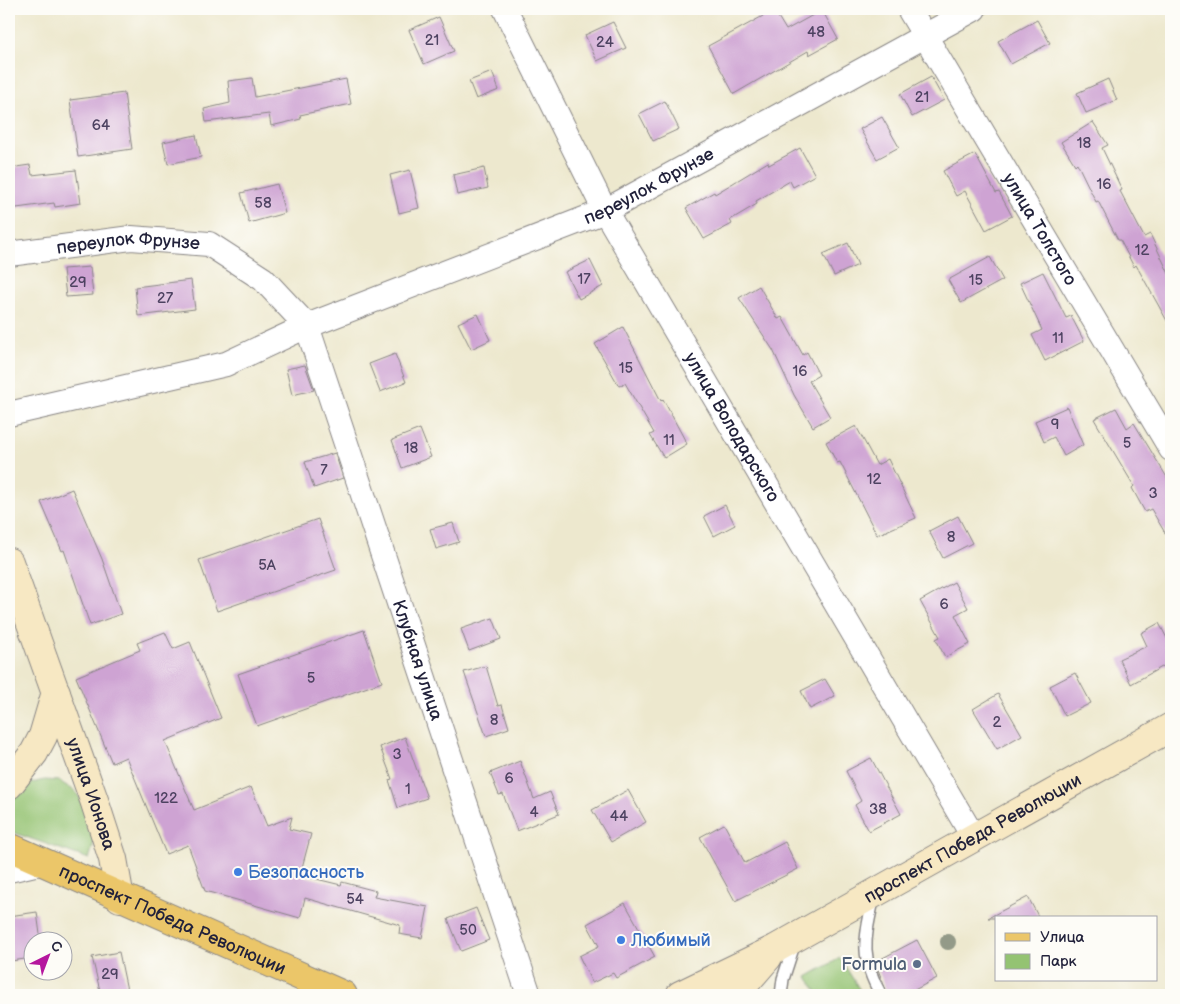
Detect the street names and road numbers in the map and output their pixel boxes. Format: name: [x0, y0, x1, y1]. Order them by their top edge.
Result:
street label: переулок Фрунзе: [581, 143, 718, 229]
street label: улица Толстого: [998, 169, 1081, 289]
street label: переулок Фрунзе: [55, 228, 201, 259]
street label: улица Володарского: [680, 349, 784, 506]
street label: Клубная улица: [388, 597, 447, 723]
street label: улица Ионова: [62, 735, 120, 853]
street label: проспект Победа Революции: [860, 769, 1085, 908]
street label: проспект Победа Революции: [56, 861, 289, 979]

